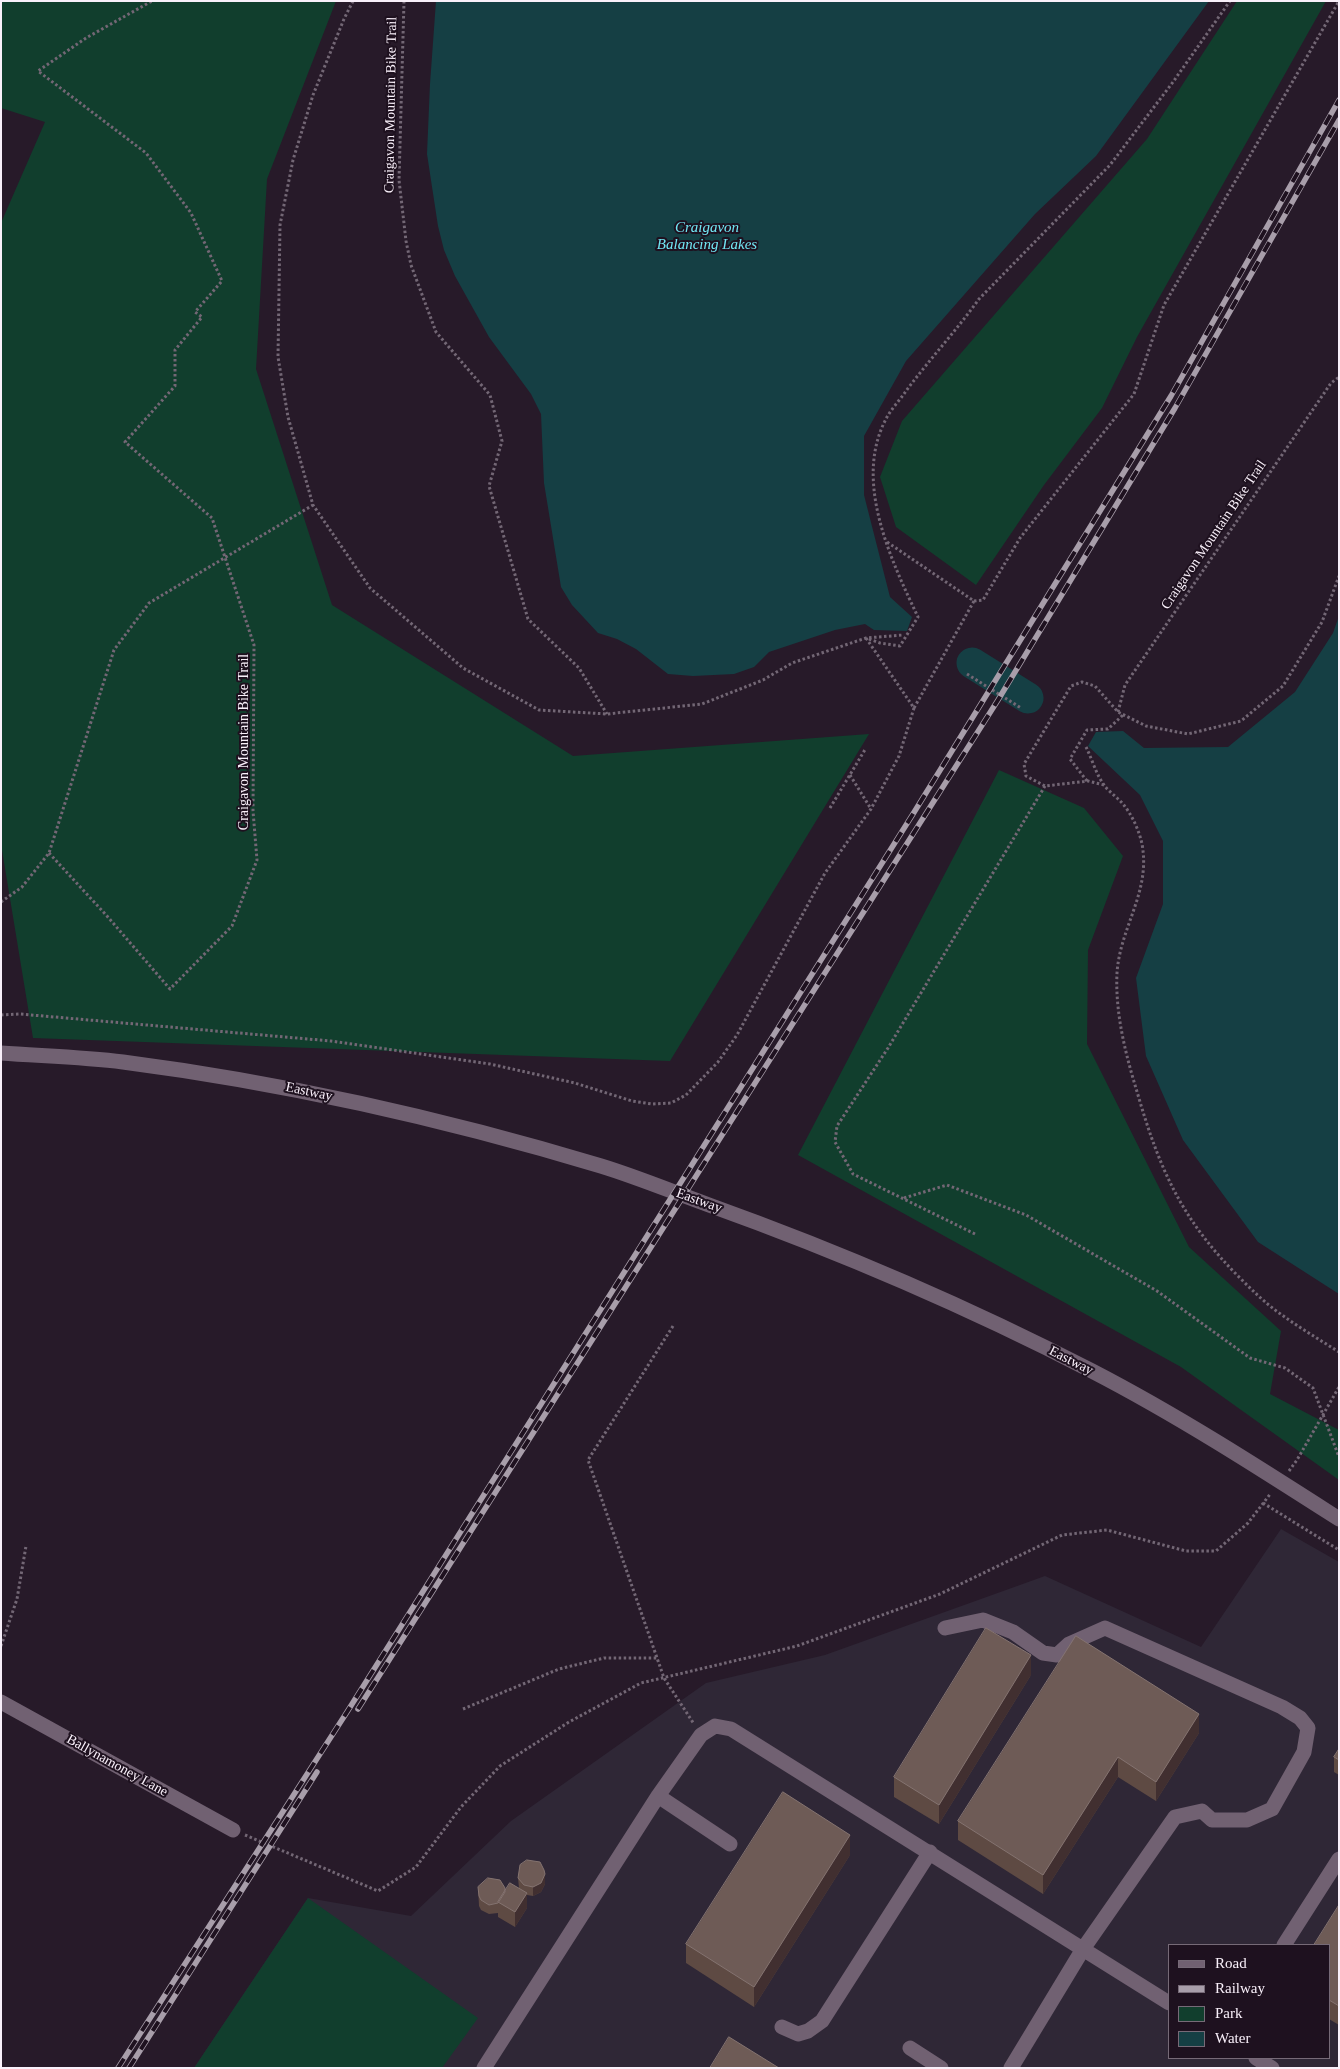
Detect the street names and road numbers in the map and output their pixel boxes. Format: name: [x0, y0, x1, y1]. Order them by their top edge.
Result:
street label: Craigavon Mountain Bike Trail: [381, 17, 401, 193]
street label: Craigavon Mountain Bike Trail: [1158, 457, 1270, 613]
street label: Craigavon Mountain Bike Trail: [236, 654, 252, 830]
street label: Eastway: [284, 1079, 334, 1105]
street label: Eastway: [674, 1185, 724, 1217]
street label: Eastway: [1046, 1343, 1096, 1379]
street label: Ballynamoney Lane: [63, 1731, 171, 1801]

